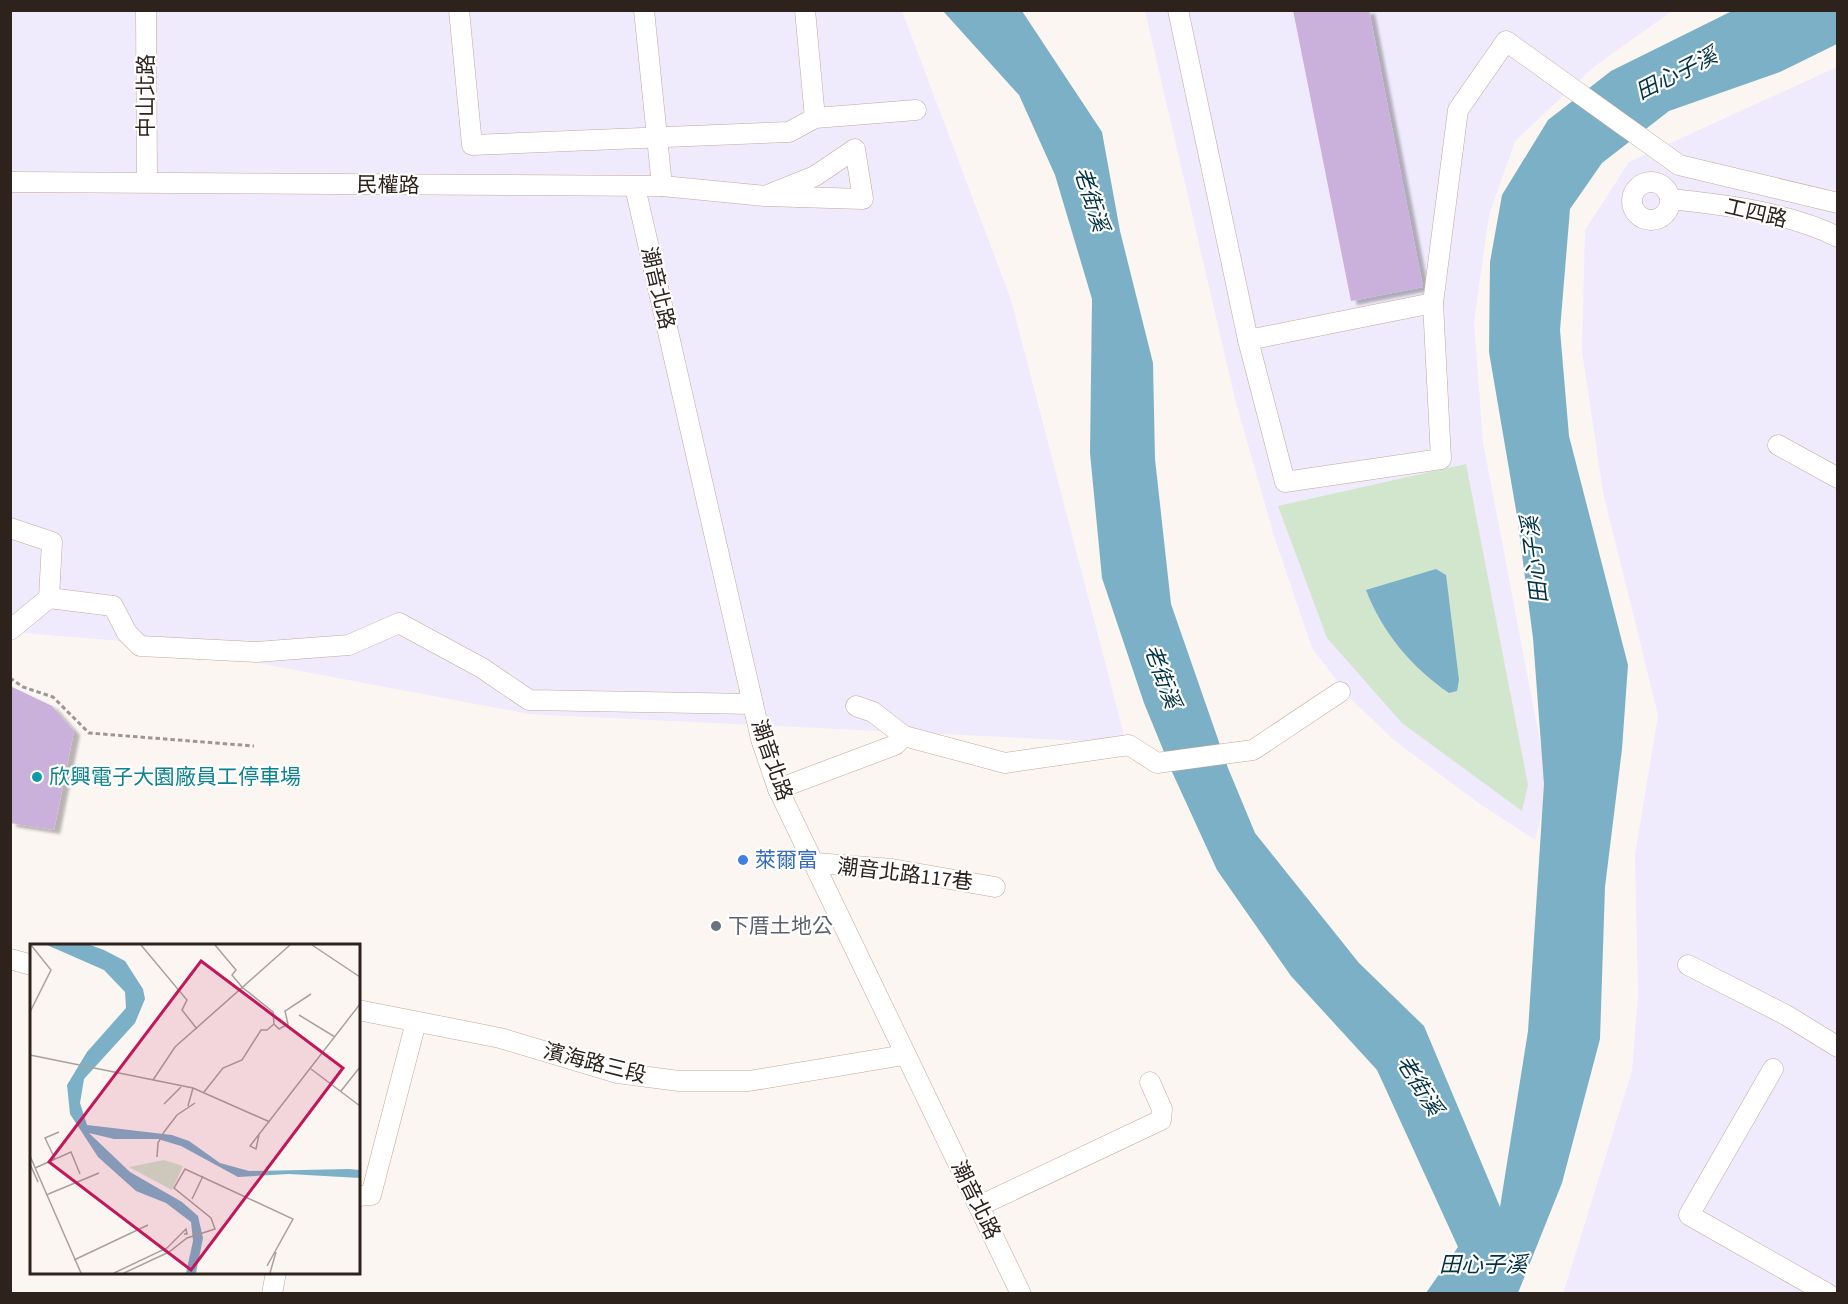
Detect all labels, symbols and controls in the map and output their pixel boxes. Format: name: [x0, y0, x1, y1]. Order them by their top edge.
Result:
water label: 田心子溪: [1630, 38, 1726, 108]
street label: 中山北路: [131, 54, 161, 138]
water label: 老街溪: [1066, 163, 1117, 238]
street label: 民權路: [356, 169, 420, 201]
street label: 工四路: [1722, 191, 1790, 235]
street label: 潮音北路: [634, 244, 682, 332]
water label: 田心子溪: [1513, 511, 1556, 606]
water label: 老街溪: [1136, 640, 1189, 716]
street label: 潮音北路: [744, 715, 800, 805]
place label: 欣興電子大園廠員工停車場: [49, 762, 301, 792]
marker: 欣興電子大園廠員工停車場: [30, 770, 44, 784]
place label: 萊爾富: [755, 845, 818, 875]
street label: 潮音北路117巷: [836, 851, 974, 897]
marker: 萊爾富: [736, 853, 750, 867]
place label: 下厝土地公: [728, 911, 833, 941]
marker: 下厝土地公: [709, 919, 723, 933]
inset map: [30, 944, 360, 1274]
street label: 濱海路三段: [540, 1036, 650, 1090]
water label: 老街溪: [1388, 1049, 1452, 1125]
street label: 潮音北路: [944, 1156, 1008, 1244]
water label: 田心子溪: [1439, 1249, 1530, 1281]

